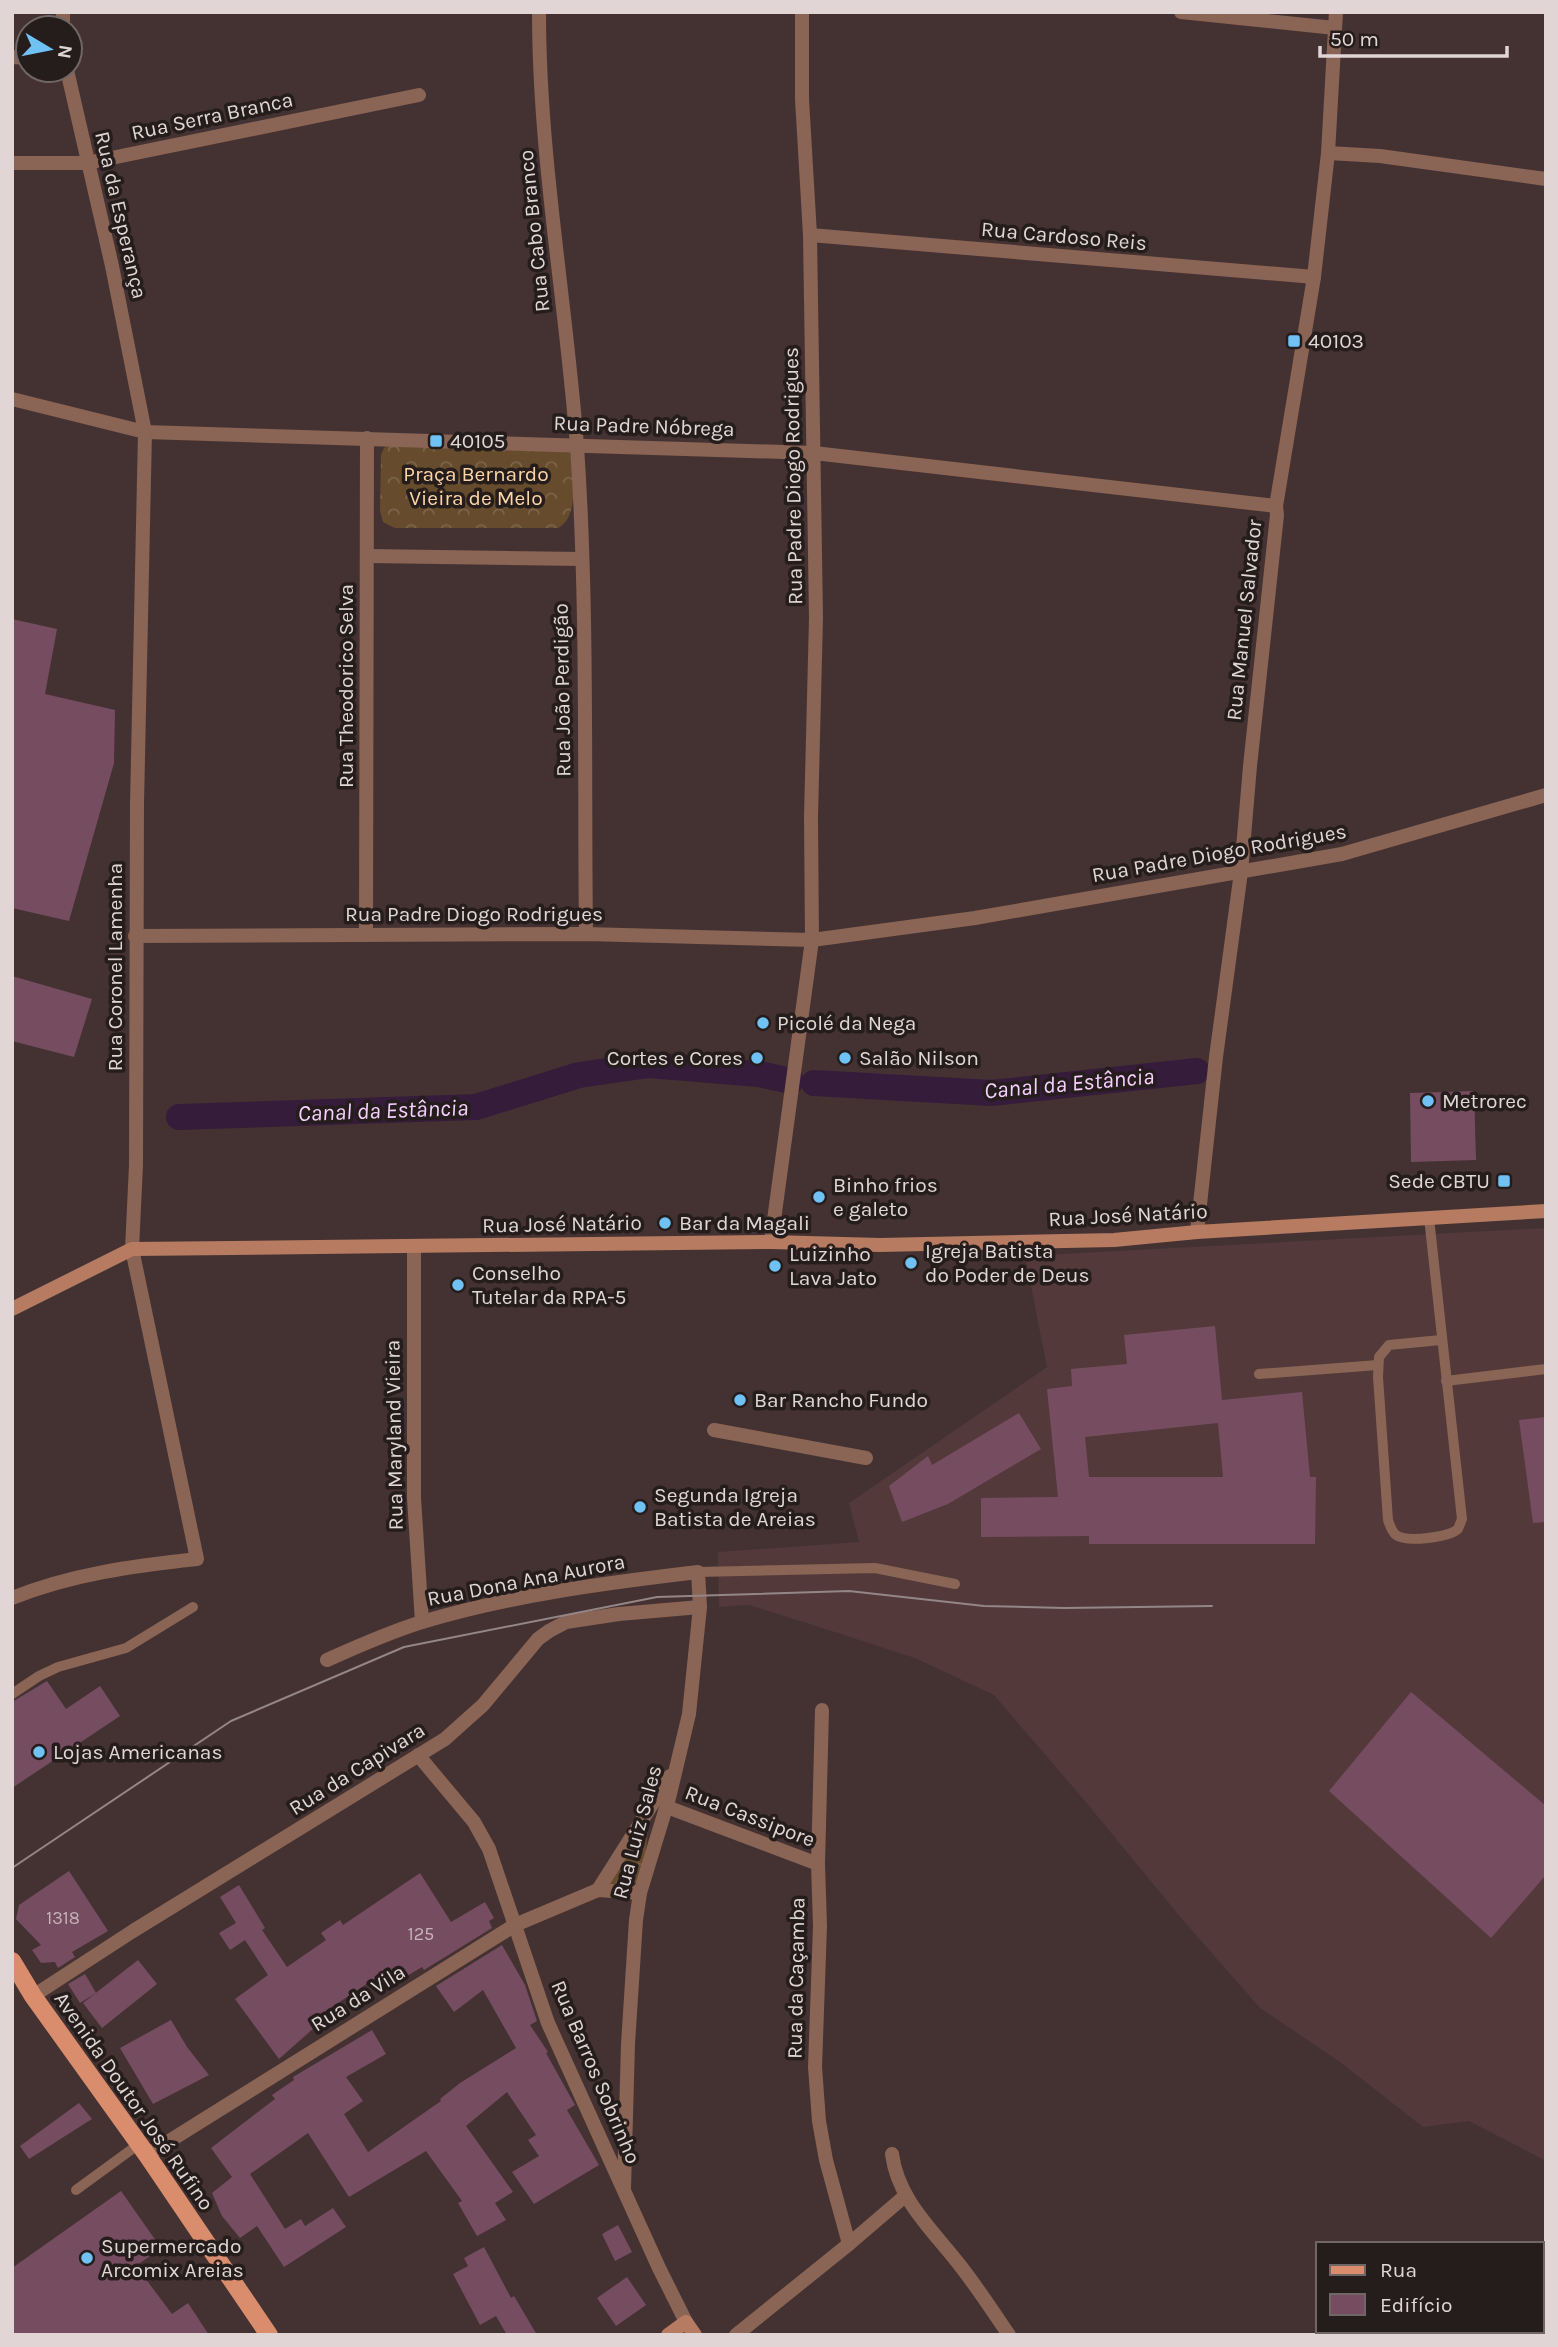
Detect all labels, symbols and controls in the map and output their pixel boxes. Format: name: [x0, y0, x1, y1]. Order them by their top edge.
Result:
north arrow: [14, 14, 84, 84]
scale bar: [1320, 14, 1507, 58]
text: 50 m: [1330, 27, 1379, 51]
text: N: [53, 43, 77, 60]
street label: Rua Serra Branca: [129, 87, 295, 145]
street label: Rua da Esperança: [90, 129, 152, 301]
street label: Rua Cabo Branco: [514, 149, 554, 313]
street label: Rua Cardoso Reis: [980, 217, 1148, 255]
place label: 40103: [1308, 329, 1364, 353]
marker: 40103: [1286, 333, 1302, 349]
street label: Rua Padre Diogo Rodrigues: [779, 347, 807, 605]
street label: Rua Padre Nóbrega: [553, 411, 735, 441]
place label: 40105: [450, 429, 505, 453]
marker: 40105: [428, 433, 444, 449]
park label: Praça Bernardo Vieira de Melo: [403, 462, 549, 510]
street label: Rua Manuel Salvador: [1221, 518, 1267, 722]
street label: Rua Theodorico Selva: [334, 584, 358, 788]
street label: Rua João Perdigão: [548, 603, 576, 777]
street label: Rua Padre Diogo Rodrigues: [1090, 819, 1348, 887]
street label: Rua Coronel Lamenha: [103, 863, 127, 1071]
street label: Rua Padre Diogo Rodrigues: [345, 902, 603, 926]
place label: Picolé da Nega: [777, 1011, 916, 1035]
marker: Picolé da Nega: [755, 1015, 771, 1031]
place label: Cortes e Cores: [607, 1046, 743, 1070]
place label: Salão Nilson: [859, 1046, 979, 1070]
marker: Cortes e Cores: [749, 1050, 765, 1066]
marker: Salão Nilson: [837, 1050, 853, 1066]
water label: Canal da Estância: [983, 1063, 1155, 1104]
place label: Metrorec: [1442, 1089, 1527, 1113]
marker: Metrorec: [1420, 1093, 1436, 1109]
water label: Canal da Estância: [297, 1094, 469, 1127]
place label: Sede CBTU: [1388, 1169, 1490, 1193]
place label: Binho frios e galeto: [833, 1173, 938, 1221]
marker: Sede CBTU: [1496, 1173, 1512, 1189]
marker: Binho frios e galeto: [811, 1189, 827, 1205]
street label: Rua José Natário: [1048, 1199, 1208, 1231]
street label: Rua José Natário: [482, 1211, 642, 1237]
place label: Bar da Magali: [679, 1211, 810, 1235]
marker: Bar da Magali: [657, 1215, 673, 1231]
place label: Igreja Batista do Poder de Deus: [925, 1239, 1089, 1287]
place label: Luizinho Lava Jato: [789, 1242, 877, 1290]
marker: Igreja Batista do Poder de Deus: [903, 1255, 919, 1271]
marker: Luizinho Lava Jato: [767, 1258, 783, 1274]
place label: Conselho Tutelar da RPA-5: [472, 1261, 626, 1309]
marker: Conselho Tutelar da RPA-5: [450, 1277, 466, 1293]
street label: Rua Maryland Vieira: [380, 1339, 408, 1531]
place label: Bar Rancho Fundo: [754, 1388, 928, 1412]
marker: Bar Rancho Fundo: [732, 1392, 748, 1408]
place label: Segunda Igreja Batista de Areias: [654, 1483, 816, 1531]
marker: Segunda Igreja Batista de Areias: [632, 1499, 648, 1515]
street label: Rua Dona Ana Aurora: [425, 1549, 627, 1611]
street label: Rua da Capivara: [285, 1718, 429, 1820]
place label: Lojas Americanas: [53, 1740, 222, 1764]
marker: Lojas Americanas: [31, 1744, 47, 1760]
street label: Rua Luiz Sales: [608, 1762, 666, 1902]
street label: Rua Cassipore: [682, 1780, 818, 1852]
street label: Rua da Caçamba: [783, 1897, 809, 2059]
house number: 1318: [46, 1907, 80, 1929]
house number: 125: [408, 1923, 434, 1945]
street label: Rua da Vila: [306, 1960, 410, 2036]
street label: Rua Barros Sobrinho: [547, 1977, 645, 2167]
street label: Avenida Doutor José Rufino: [49, 1987, 219, 2215]
place label: Supermercado Arcomix Areias: [101, 2234, 244, 2282]
legend: [1316, 2242, 1544, 2333]
marker: Supermercado Arcomix Areias: [79, 2250, 95, 2266]
text: Rua: [1380, 2258, 1417, 2282]
text: Edifício: [1380, 2293, 1453, 2317]

